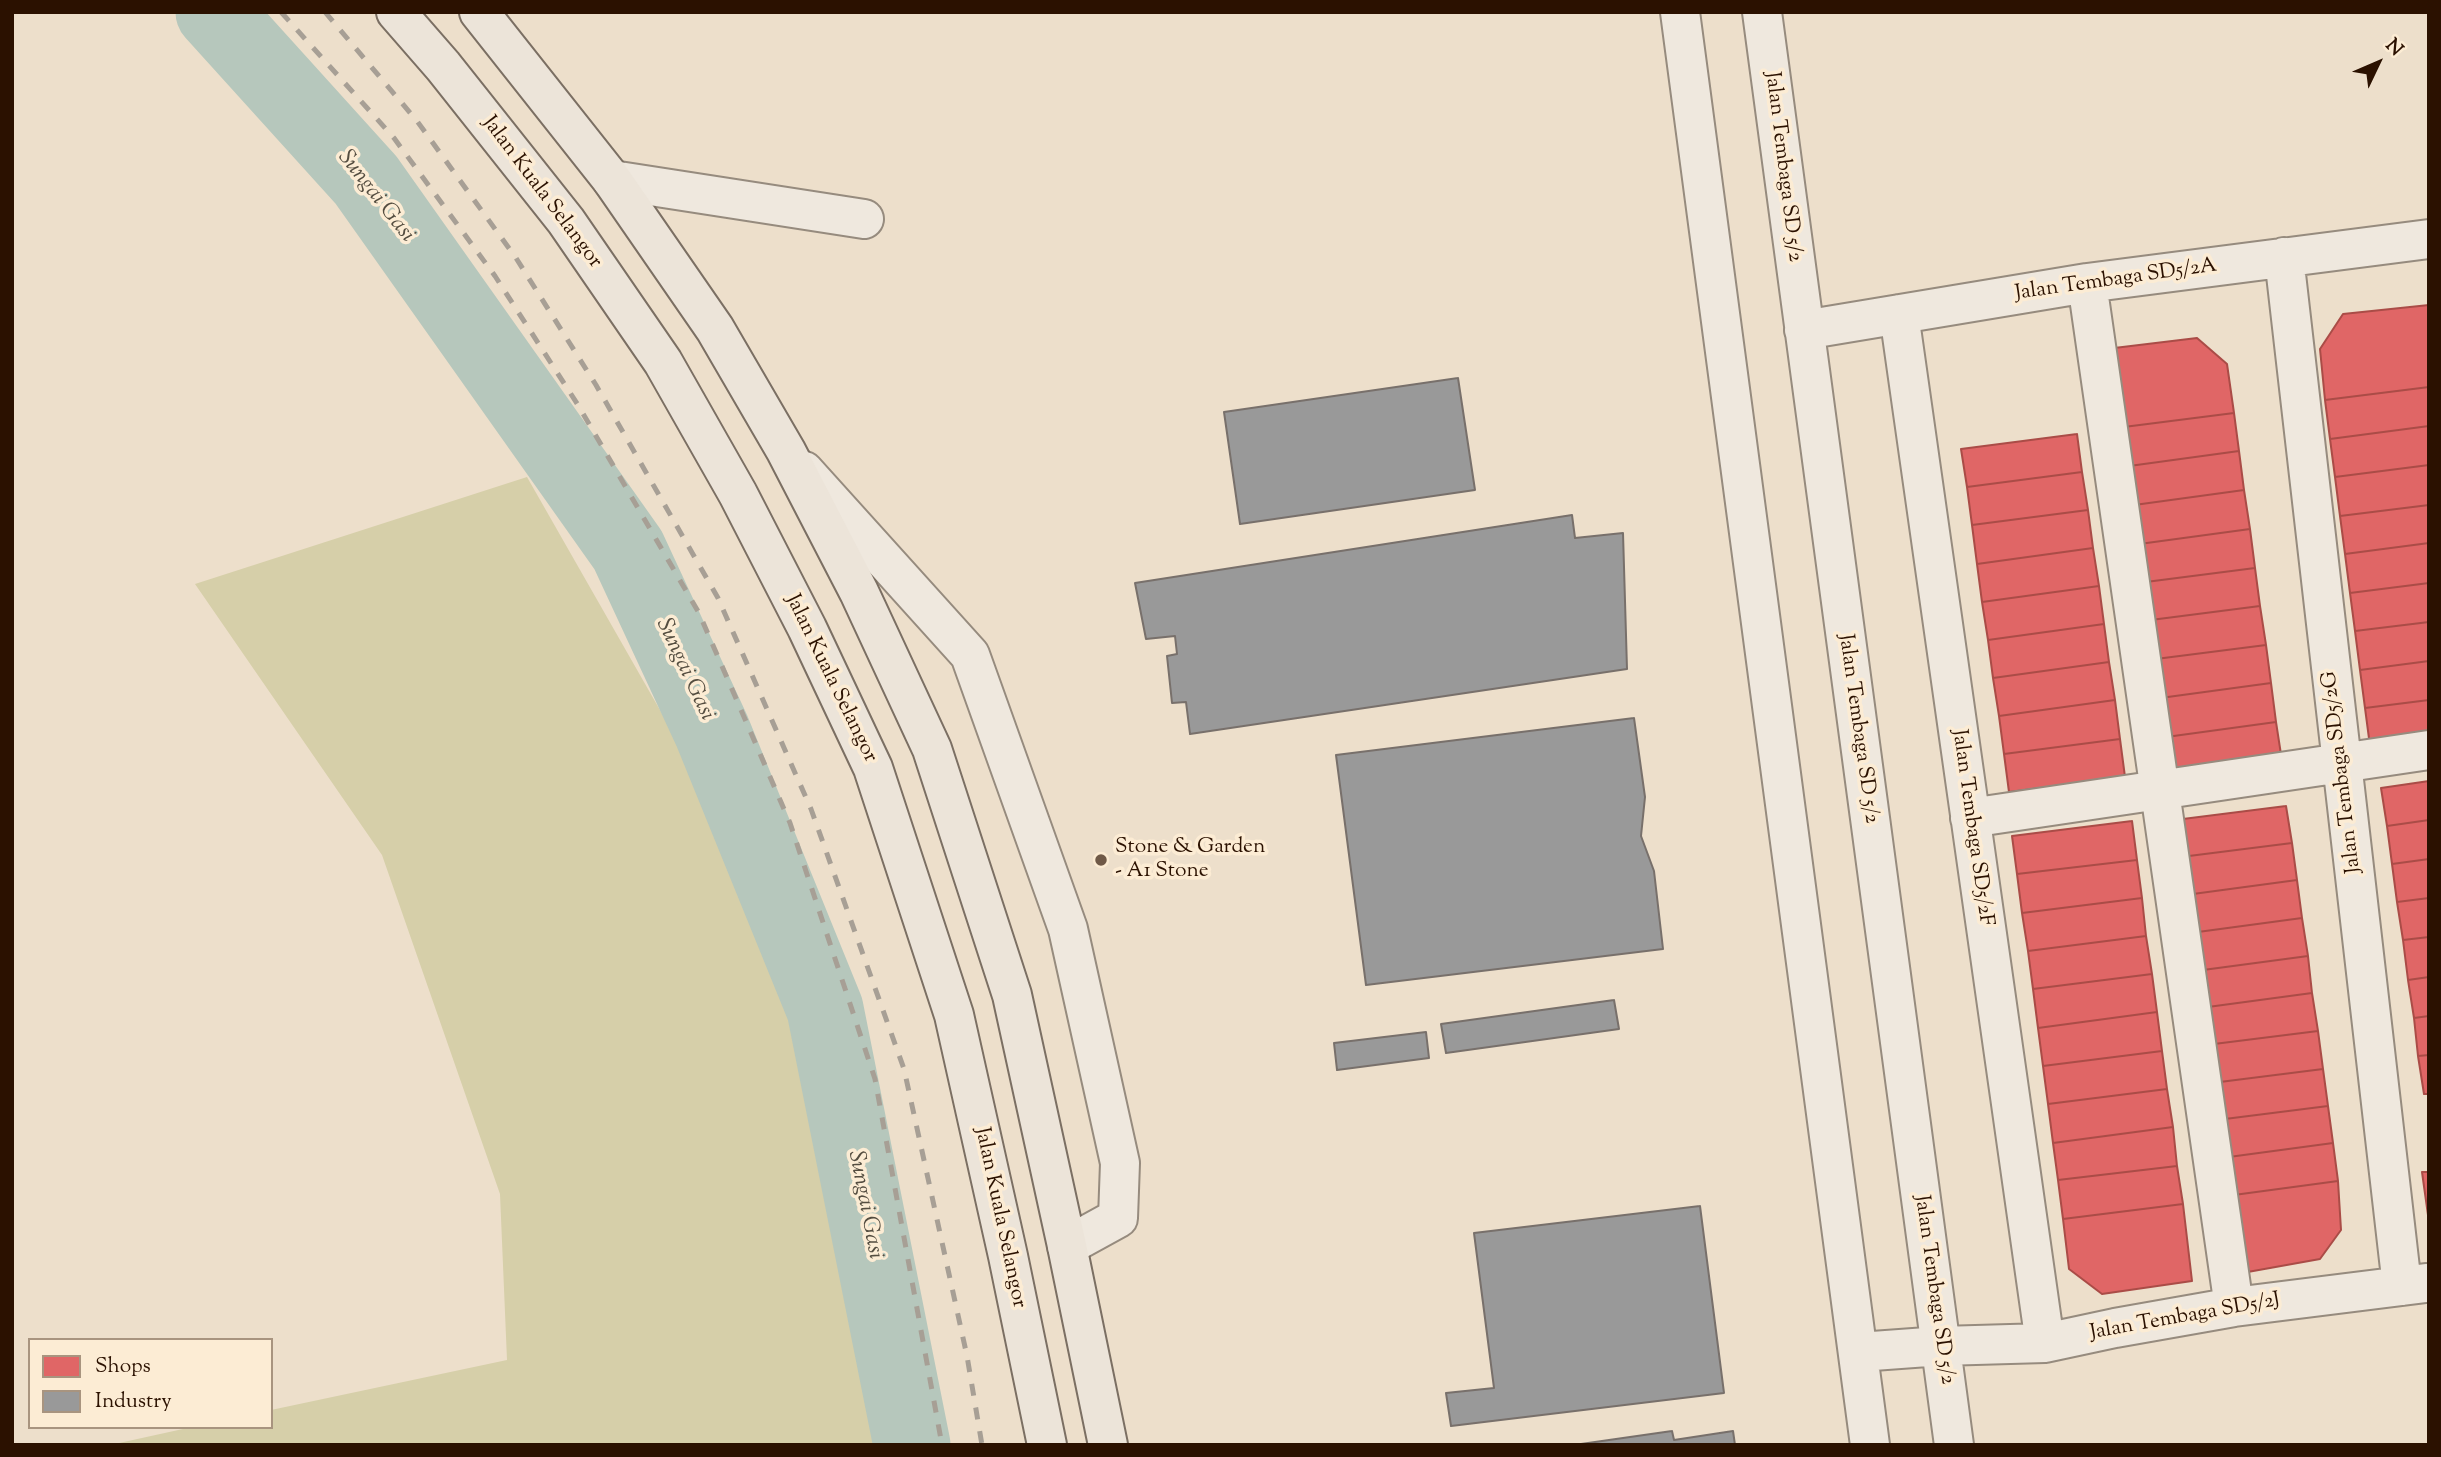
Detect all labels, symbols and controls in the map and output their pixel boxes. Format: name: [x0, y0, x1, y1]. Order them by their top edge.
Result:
north arrow: [2343, 28, 2413, 98]
text: N: [2378, 33, 2408, 63]
street label: Jalan Tembaga SD 5/2: [1758, 71, 1806, 263]
street label: Jalan Kuala Selangor: [476, 112, 606, 274]
water label: Sungai Gasi: [330, 145, 420, 249]
street label: Jalan Tembaga SD5/2A: [2013, 254, 2219, 308]
street label: Jalan Kuala Selangor: [778, 591, 882, 767]
water label: Sungai Gasi: [648, 614, 720, 726]
street label: Jalan Tembaga SD 5/2: [1831, 633, 1883, 825]
street label: Jalan Tembaga SD5/2G: [2318, 669, 2368, 875]
street label: Jalan Tembaga SD5/2F: [1945, 728, 1997, 928]
place label: Stone & Garden - A1 Stone: [1115, 835, 1265, 885]
marker: Stone & Garden - A1 Stone: [1093, 852, 1109, 868]
street label: Jalan Kuala Selangor: [968, 1125, 1030, 1311]
water label: Sungai Gasi: [840, 1149, 888, 1261]
street label: Jalan Tembaga SD 5/2: [1907, 1194, 1959, 1386]
street label: Jalan Tembaga SD5/2J: [2088, 1289, 2282, 1347]
legend: [28, 1338, 273, 1429]
text: Shops: [95, 1352, 151, 1382]
text: Industry: [95, 1387, 172, 1417]

